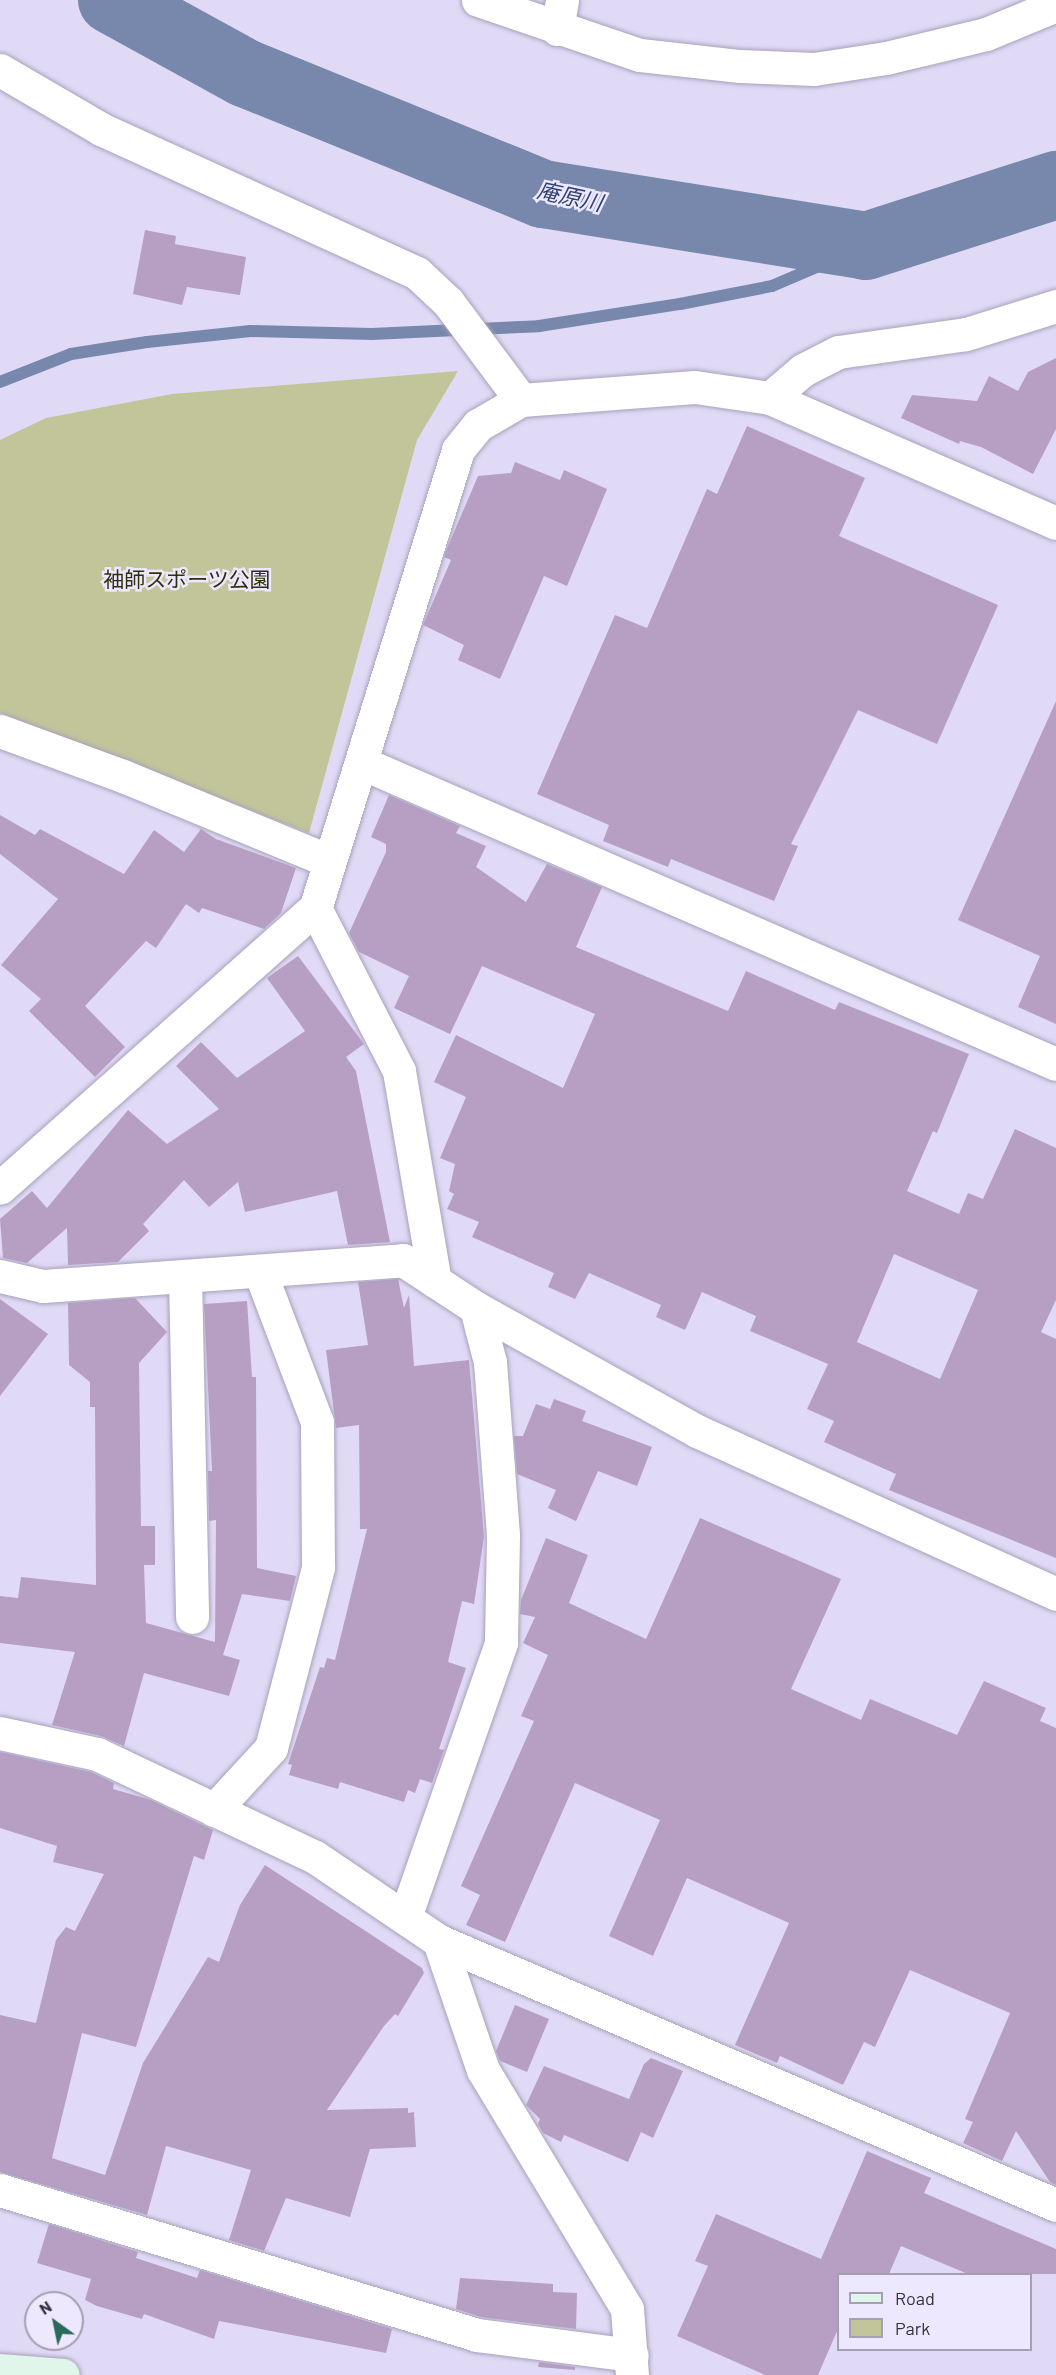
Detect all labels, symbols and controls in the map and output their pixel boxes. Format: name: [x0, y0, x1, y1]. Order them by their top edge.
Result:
water label: 庵原川: [535, 176, 605, 216]
park label: 袖師スポーツ公園: [103, 566, 271, 592]
legend: [837, 2273, 1032, 2351]
text: Road: [895, 2287, 935, 2309]
north arrow: [24, 2291, 84, 2351]
text: N: [35, 2296, 55, 2318]
text: Park: [895, 2317, 930, 2339]

